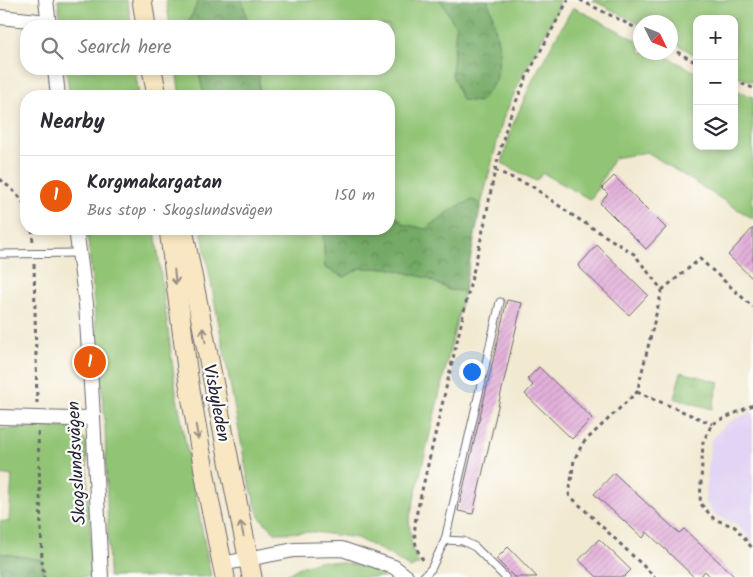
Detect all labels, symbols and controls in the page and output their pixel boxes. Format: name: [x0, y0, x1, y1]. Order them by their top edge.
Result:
north arrow: [633, 15, 678, 60]
map controls: [693, 15, 738, 150]
button: +: [693, 15, 738, 60]
search box: [20, 20, 395, 75]
text: Search here: [78, 33, 172, 63]
icon: search: [38, 34, 66, 62]
button: −: [693, 60, 738, 105]
button: layers: [693, 105, 738, 150]
text: Nearby: [40, 106, 105, 139]
text: Korgmakargatan: [87, 168, 222, 198]
text: 1: [54, 183, 58, 208]
text: 150 m: [334, 183, 375, 208]
text: Bus stop · Skogslundsvägen: [87, 198, 273, 223]
one-way arrow: [170, 269, 180, 285]
one-way arrow: [199, 328, 208, 344]
pin: 1: [74, 343, 106, 381]
your location: [459, 359, 485, 385]
street label: Visbyleden: [194, 362, 237, 445]
street label: Skogslundsvägen: [60, 400, 95, 526]
one-way arrow: [193, 424, 203, 440]
one-way arrow: [237, 522, 246, 538]

